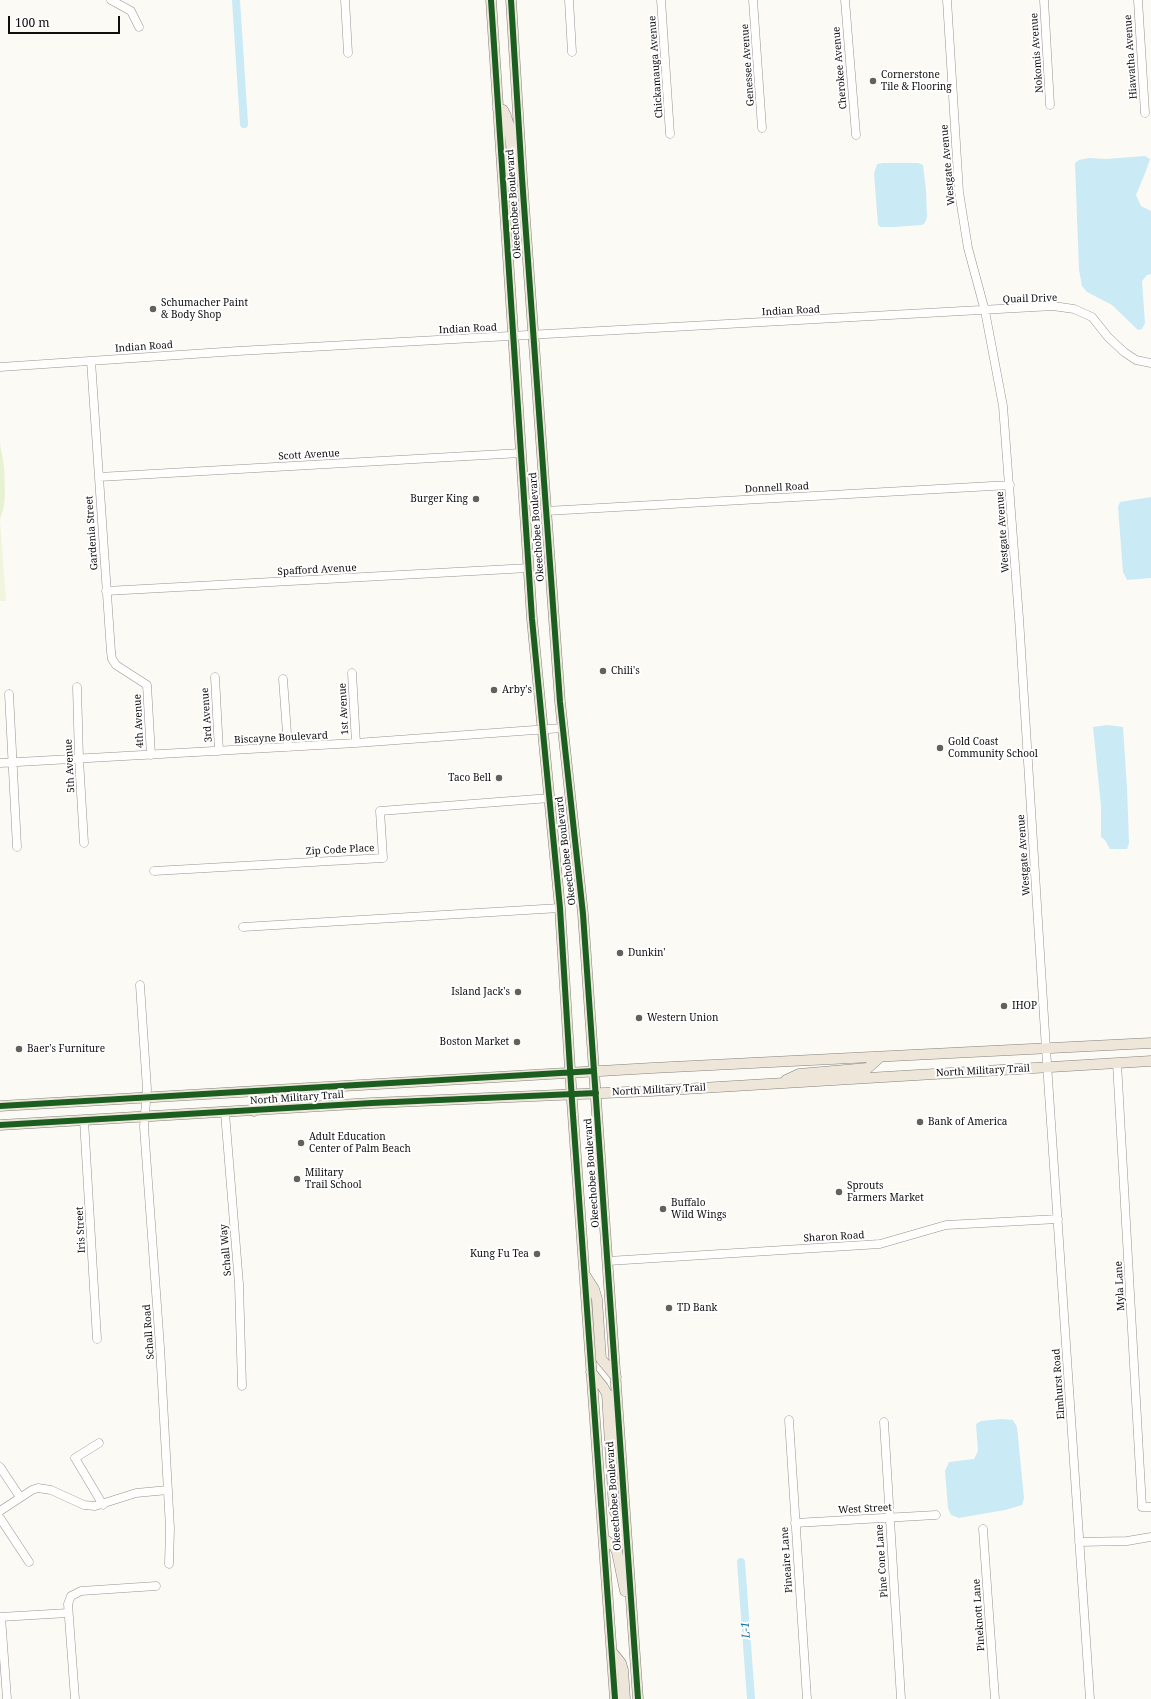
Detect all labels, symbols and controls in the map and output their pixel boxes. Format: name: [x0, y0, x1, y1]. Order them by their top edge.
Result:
scale bar: [10, 8, 122, 34]
street label: Nokomis Avenue: [1028, 13, 1046, 93]
text: 100 m: [15, 14, 50, 31]
street label: Hiawatha Avenue: [1122, 14, 1140, 100]
street label: Chickamauga Avenue: [646, 15, 666, 119]
street label: Genessee Avenue: [739, 24, 757, 106]
street label: Cherokee Avenue: [830, 26, 850, 110]
place label: Cornerstone Tile & Flooring: [881, 69, 952, 92]
marker: Cornerstone Tile & Flooring: [868, 76, 878, 86]
street label: Westgate Avenue: [938, 124, 958, 206]
street label: Okeechobee Boulevard: [504, 149, 524, 259]
street label: Quail Drive: [1002, 292, 1058, 306]
place label: Schumacher Paint & Body Shop: [161, 297, 248, 320]
street label: Indian Road: [762, 303, 820, 319]
marker: Schumacher Paint & Body Shop: [148, 304, 158, 314]
street label: Indian Road: [439, 321, 497, 337]
street label: Indian Road: [115, 339, 173, 355]
street label: Scott Avenue: [278, 447, 340, 463]
street label: Okeechobee Boulevard: [527, 472, 547, 582]
street label: Donnell Road: [745, 480, 809, 496]
street label: Westgate Avenue: [994, 491, 1012, 573]
place label: Burger King: [410, 493, 468, 505]
marker: Burger King: [471, 494, 481, 504]
street label: Gardenia Street: [83, 495, 101, 571]
street label: Spafford Avenue: [277, 562, 357, 578]
place label: Chili's: [611, 665, 640, 677]
marker: Chili's: [598, 666, 608, 676]
street label: 1st Avenue: [337, 683, 351, 735]
place label: Arby's: [502, 684, 532, 696]
marker: Arby's: [489, 685, 499, 695]
street label: 3rd Avenue: [199, 687, 215, 743]
street label: 4th Avenue: [132, 694, 146, 748]
street label: Biscayne Boulevard: [234, 730, 328, 746]
place label: Gold Coast Community School: [948, 736, 1038, 760]
street label: 5th Avenue: [63, 739, 77, 793]
marker: Gold Coast Community School: [935, 743, 945, 753]
place label: Taco Bell: [448, 772, 491, 784]
marker: Taco Bell: [494, 773, 504, 783]
street label: Okeechobee Boulevard: [553, 796, 579, 906]
street label: Westgate Avenue: [1015, 814, 1033, 896]
street label: Zip Code Place: [305, 842, 375, 858]
place label: Dunkin': [628, 947, 665, 959]
marker: Dunkin': [615, 948, 625, 958]
place label: Island Jack's: [451, 986, 510, 998]
marker: Island Jack's: [513, 987, 523, 997]
place label: IHOP: [1012, 1000, 1037, 1012]
marker: IHOP: [999, 1001, 1009, 1011]
place label: Western Union: [647, 1012, 718, 1024]
marker: Western Union: [634, 1013, 644, 1023]
place label: Boston Market: [440, 1036, 509, 1048]
marker: Boston Market: [512, 1037, 522, 1047]
place label: Baer's Furniture: [27, 1043, 105, 1055]
marker: Baer's Furniture: [14, 1044, 24, 1054]
street label: North Military Trail: [936, 1063, 1030, 1079]
street label: North Military Trail: [612, 1082, 706, 1098]
street label: North Military Trail: [250, 1089, 344, 1107]
place label: Bank of America: [928, 1116, 1007, 1128]
marker: Bank of America: [915, 1117, 925, 1127]
street label: Okeechobee Boulevard: [582, 1118, 602, 1228]
place label: Adult Education Center of Palm Beach: [309, 1131, 411, 1154]
marker: Adult Education Center of Palm Beach: [296, 1138, 306, 1148]
place label: Military Trail School: [305, 1167, 362, 1190]
marker: Military Trail School: [292, 1174, 302, 1184]
place label: Sprouts Farmers Market: [847, 1180, 924, 1204]
marker: Sprouts Farmers Market: [834, 1187, 844, 1197]
place label: Buffalo Wild Wings: [671, 1197, 727, 1220]
marker: Buffalo Wild Wings: [658, 1204, 668, 1214]
street label: Iris Street: [74, 1206, 88, 1254]
street label: Schall Way: [218, 1224, 234, 1276]
street label: Sharon Road: [803, 1229, 865, 1245]
place label: Kung Fu Tea: [470, 1248, 529, 1260]
marker: Kung Fu Tea: [532, 1249, 542, 1259]
street label: Myla Lane: [1113, 1261, 1127, 1311]
place label: TD Bank: [677, 1302, 717, 1314]
marker: TD Bank: [664, 1303, 674, 1313]
street label: Schall Road: [141, 1304, 157, 1360]
street label: Elmhurst Road: [1051, 1348, 1067, 1420]
street label: Okeechobee Boulevard: [604, 1441, 624, 1551]
street label: West Street: [838, 1502, 892, 1516]
street label: Pine Cone Lane: [873, 1524, 891, 1598]
street label: Pineaire Lane: [779, 1527, 795, 1593]
street label: Pineknott Lane: [970, 1578, 988, 1652]
water label: L-1: [739, 1621, 753, 1639]

